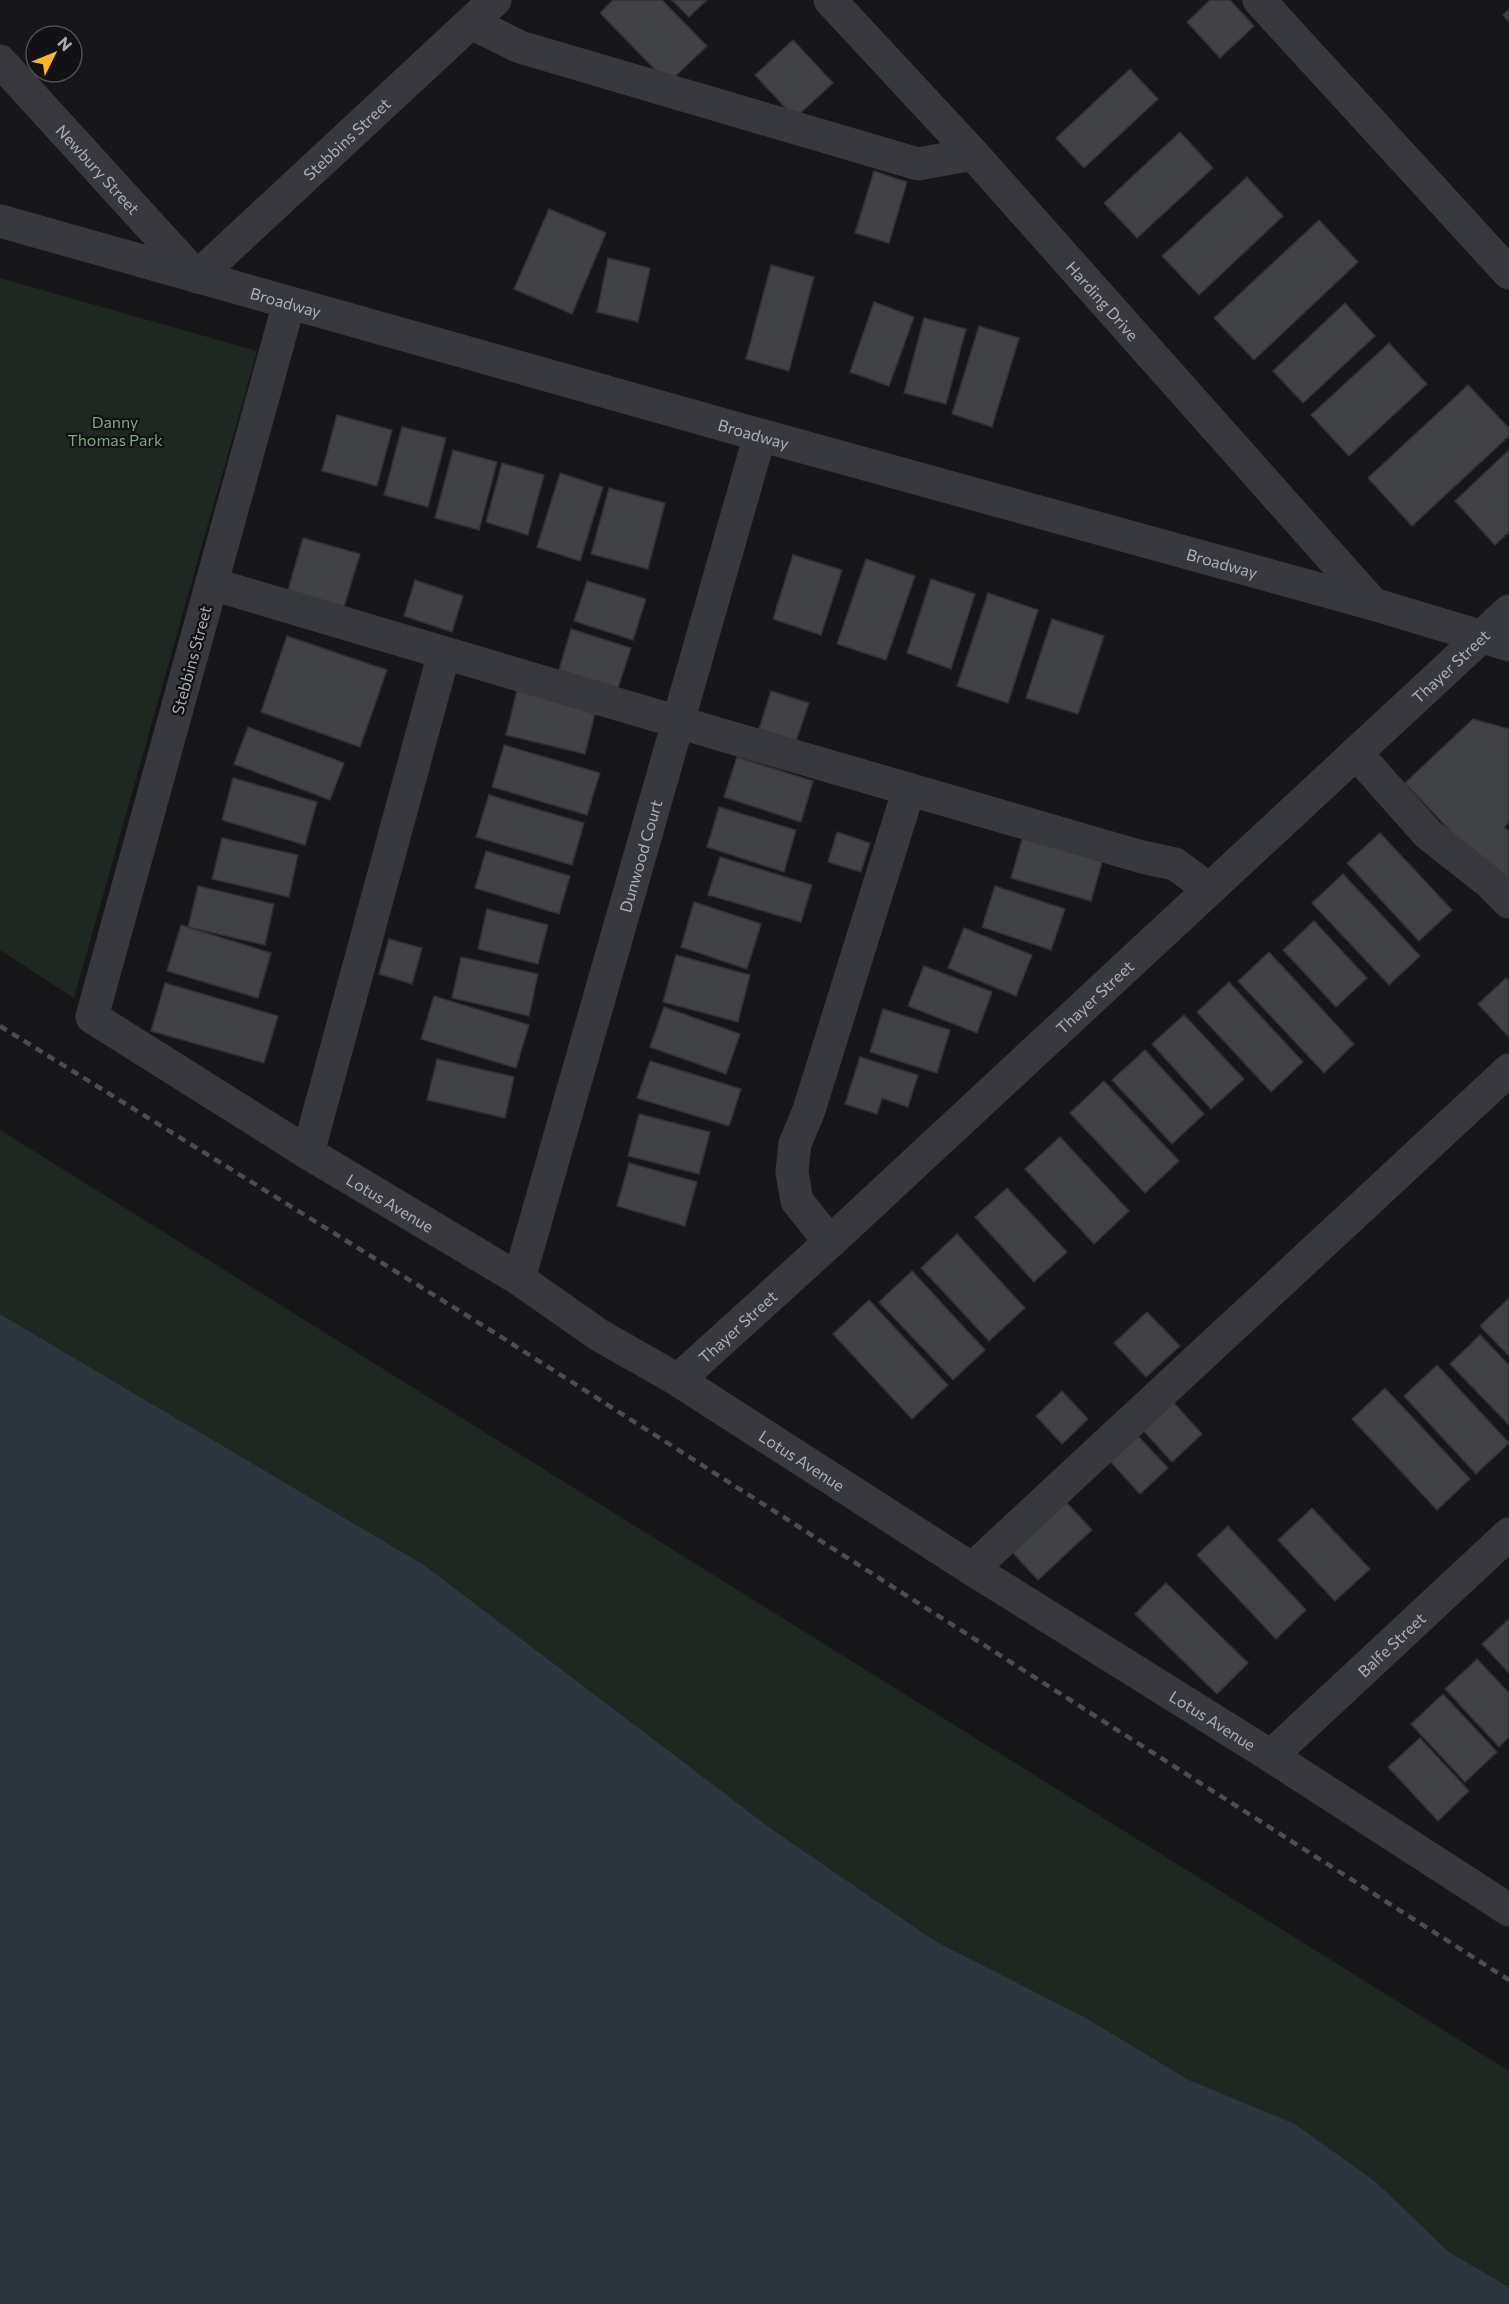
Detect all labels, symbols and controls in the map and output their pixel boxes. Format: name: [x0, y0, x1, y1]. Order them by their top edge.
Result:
north arrow: [24, 24, 84, 84]
text: N: [54, 33, 76, 54]
street label: Stebbins Street: [299, 93, 394, 183]
street label: Newbury Street: [53, 120, 144, 218]
street label: Harding Drive: [1063, 257, 1143, 344]
street label: Broadway: [248, 282, 323, 321]
park label: Danny Thomas Park: [67, 412, 163, 449]
street label: Broadway: [716, 414, 791, 452]
street label: Broadway: [1185, 544, 1260, 581]
street label: Stebbins Street: [167, 603, 215, 716]
street label: Thayer Street: [1408, 625, 1493, 706]
street label: Dunwood Court: [615, 797, 665, 914]
street label: Thayer Street: [1052, 956, 1137, 1037]
street label: Lotus Avenue: [344, 1169, 437, 1236]
street label: Thayer Street: [694, 1286, 781, 1366]
street label: Lotus Avenue: [756, 1425, 849, 1494]
street label: Balfe Street: [1353, 1608, 1429, 1680]
street label: Lotus Avenue: [1166, 1686, 1260, 1754]

